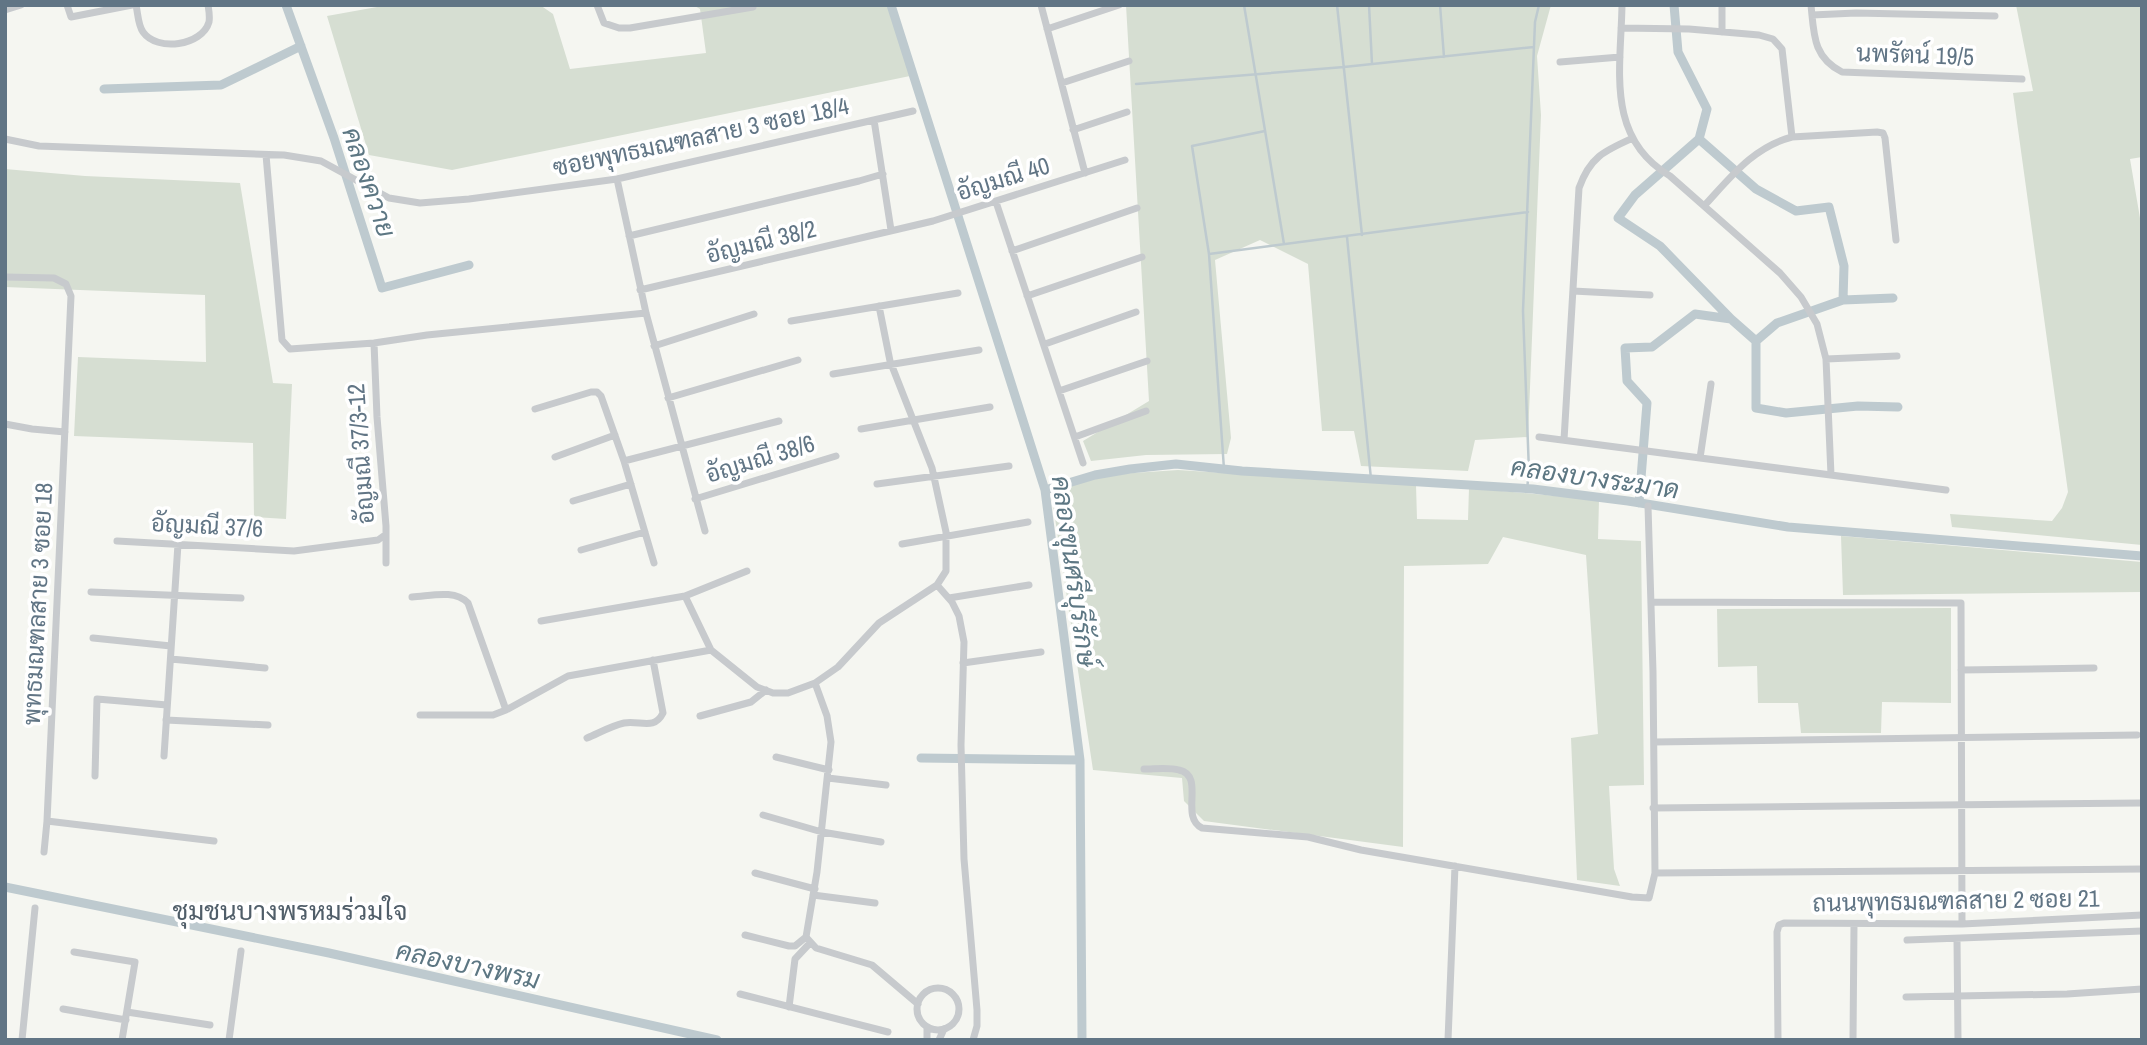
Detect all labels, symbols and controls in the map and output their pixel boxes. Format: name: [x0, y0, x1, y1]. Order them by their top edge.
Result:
street label: นพรัตน์ 19/5: [1856, 36, 1975, 72]
street label: ซอยพุทธมณฑลสาย 3 ซอย 18/4: [550, 89, 852, 184]
water label: คลองควาย: [334, 122, 405, 242]
street label: อัญมณี 40: [952, 149, 1053, 207]
street label: อัญมณี 38/2: [702, 212, 819, 270]
street label: อัญมณี 37/3-12: [339, 383, 381, 525]
street label: อัญมณี 38/6: [701, 426, 818, 490]
water label: คลองบางระมาด: [1509, 448, 1681, 507]
water label: คลองขุนศรีบุรีรักษ์: [1043, 473, 1106, 672]
street label: พุทธมณฑลสาย 3 ซอย 18: [15, 482, 60, 726]
street label: อัญมณี 37/6: [150, 506, 264, 544]
street label: ถนนพุทธมณฑลสาย 2 ซอย 21: [1812, 881, 2100, 920]
district label: ชุมชนบางพรหมร่วมใจ: [172, 893, 408, 929]
water label: คลองบางพรม: [393, 932, 543, 997]

